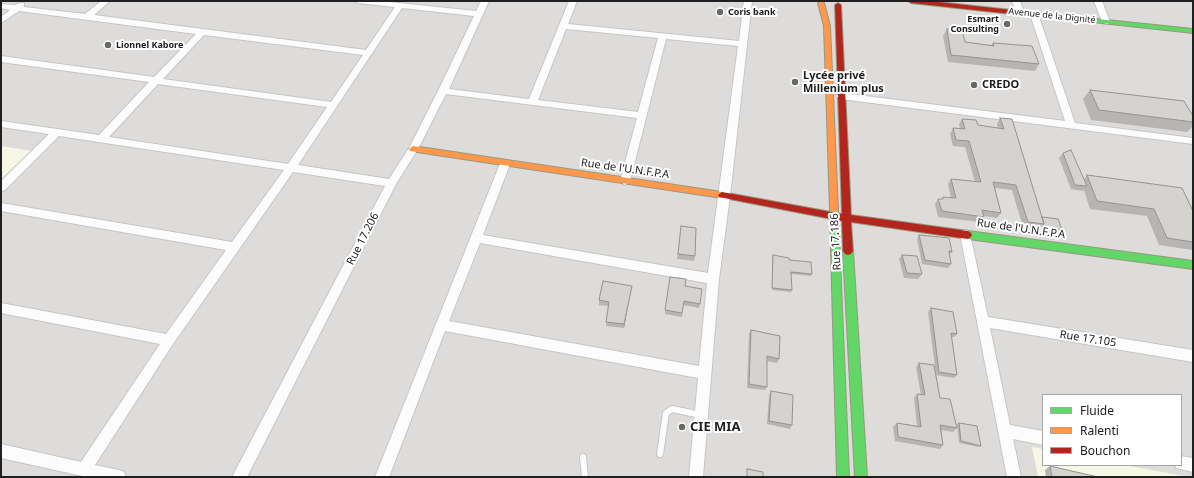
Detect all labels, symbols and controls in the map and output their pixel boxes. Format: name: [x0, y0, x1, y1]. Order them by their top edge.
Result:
street label: Avenue de la Dignité: [1008, 6, 1096, 26]
marker: Coris bank: [715, 7, 725, 17]
place label: Coris bank: [728, 7, 775, 17]
place label: Esmart Consulting: [951, 14, 999, 35]
marker: Esmart Consulting: [1002, 19, 1012, 29]
marker: Lionnel Kabore: [103, 40, 113, 50]
place label: Lionnel Kabore: [116, 40, 183, 50]
place label: Lycée privé Millenium plus: [803, 69, 884, 95]
marker: Lycée privé Millenium plus: [790, 77, 800, 87]
place label: CREDO: [982, 78, 1019, 92]
marker: CREDO: [969, 80, 979, 90]
street label: Rue de l'U.N.F.P.A: [580, 156, 670, 182]
street label: Rue 17.206: [344, 211, 382, 267]
street label: Rue 17.186: [828, 213, 844, 271]
street label: Rue de l'U.N.F.P.A: [976, 216, 1066, 242]
street label: Rue 17.105: [1059, 328, 1117, 350]
legend: [1042, 394, 1182, 466]
text: Fluide: [1080, 402, 1114, 419]
place label: CIE MIA: [690, 419, 740, 435]
marker: CIE MIA: [677, 422, 687, 432]
text: Ralenti: [1080, 422, 1119, 439]
text: Bouchon: [1080, 442, 1130, 459]

